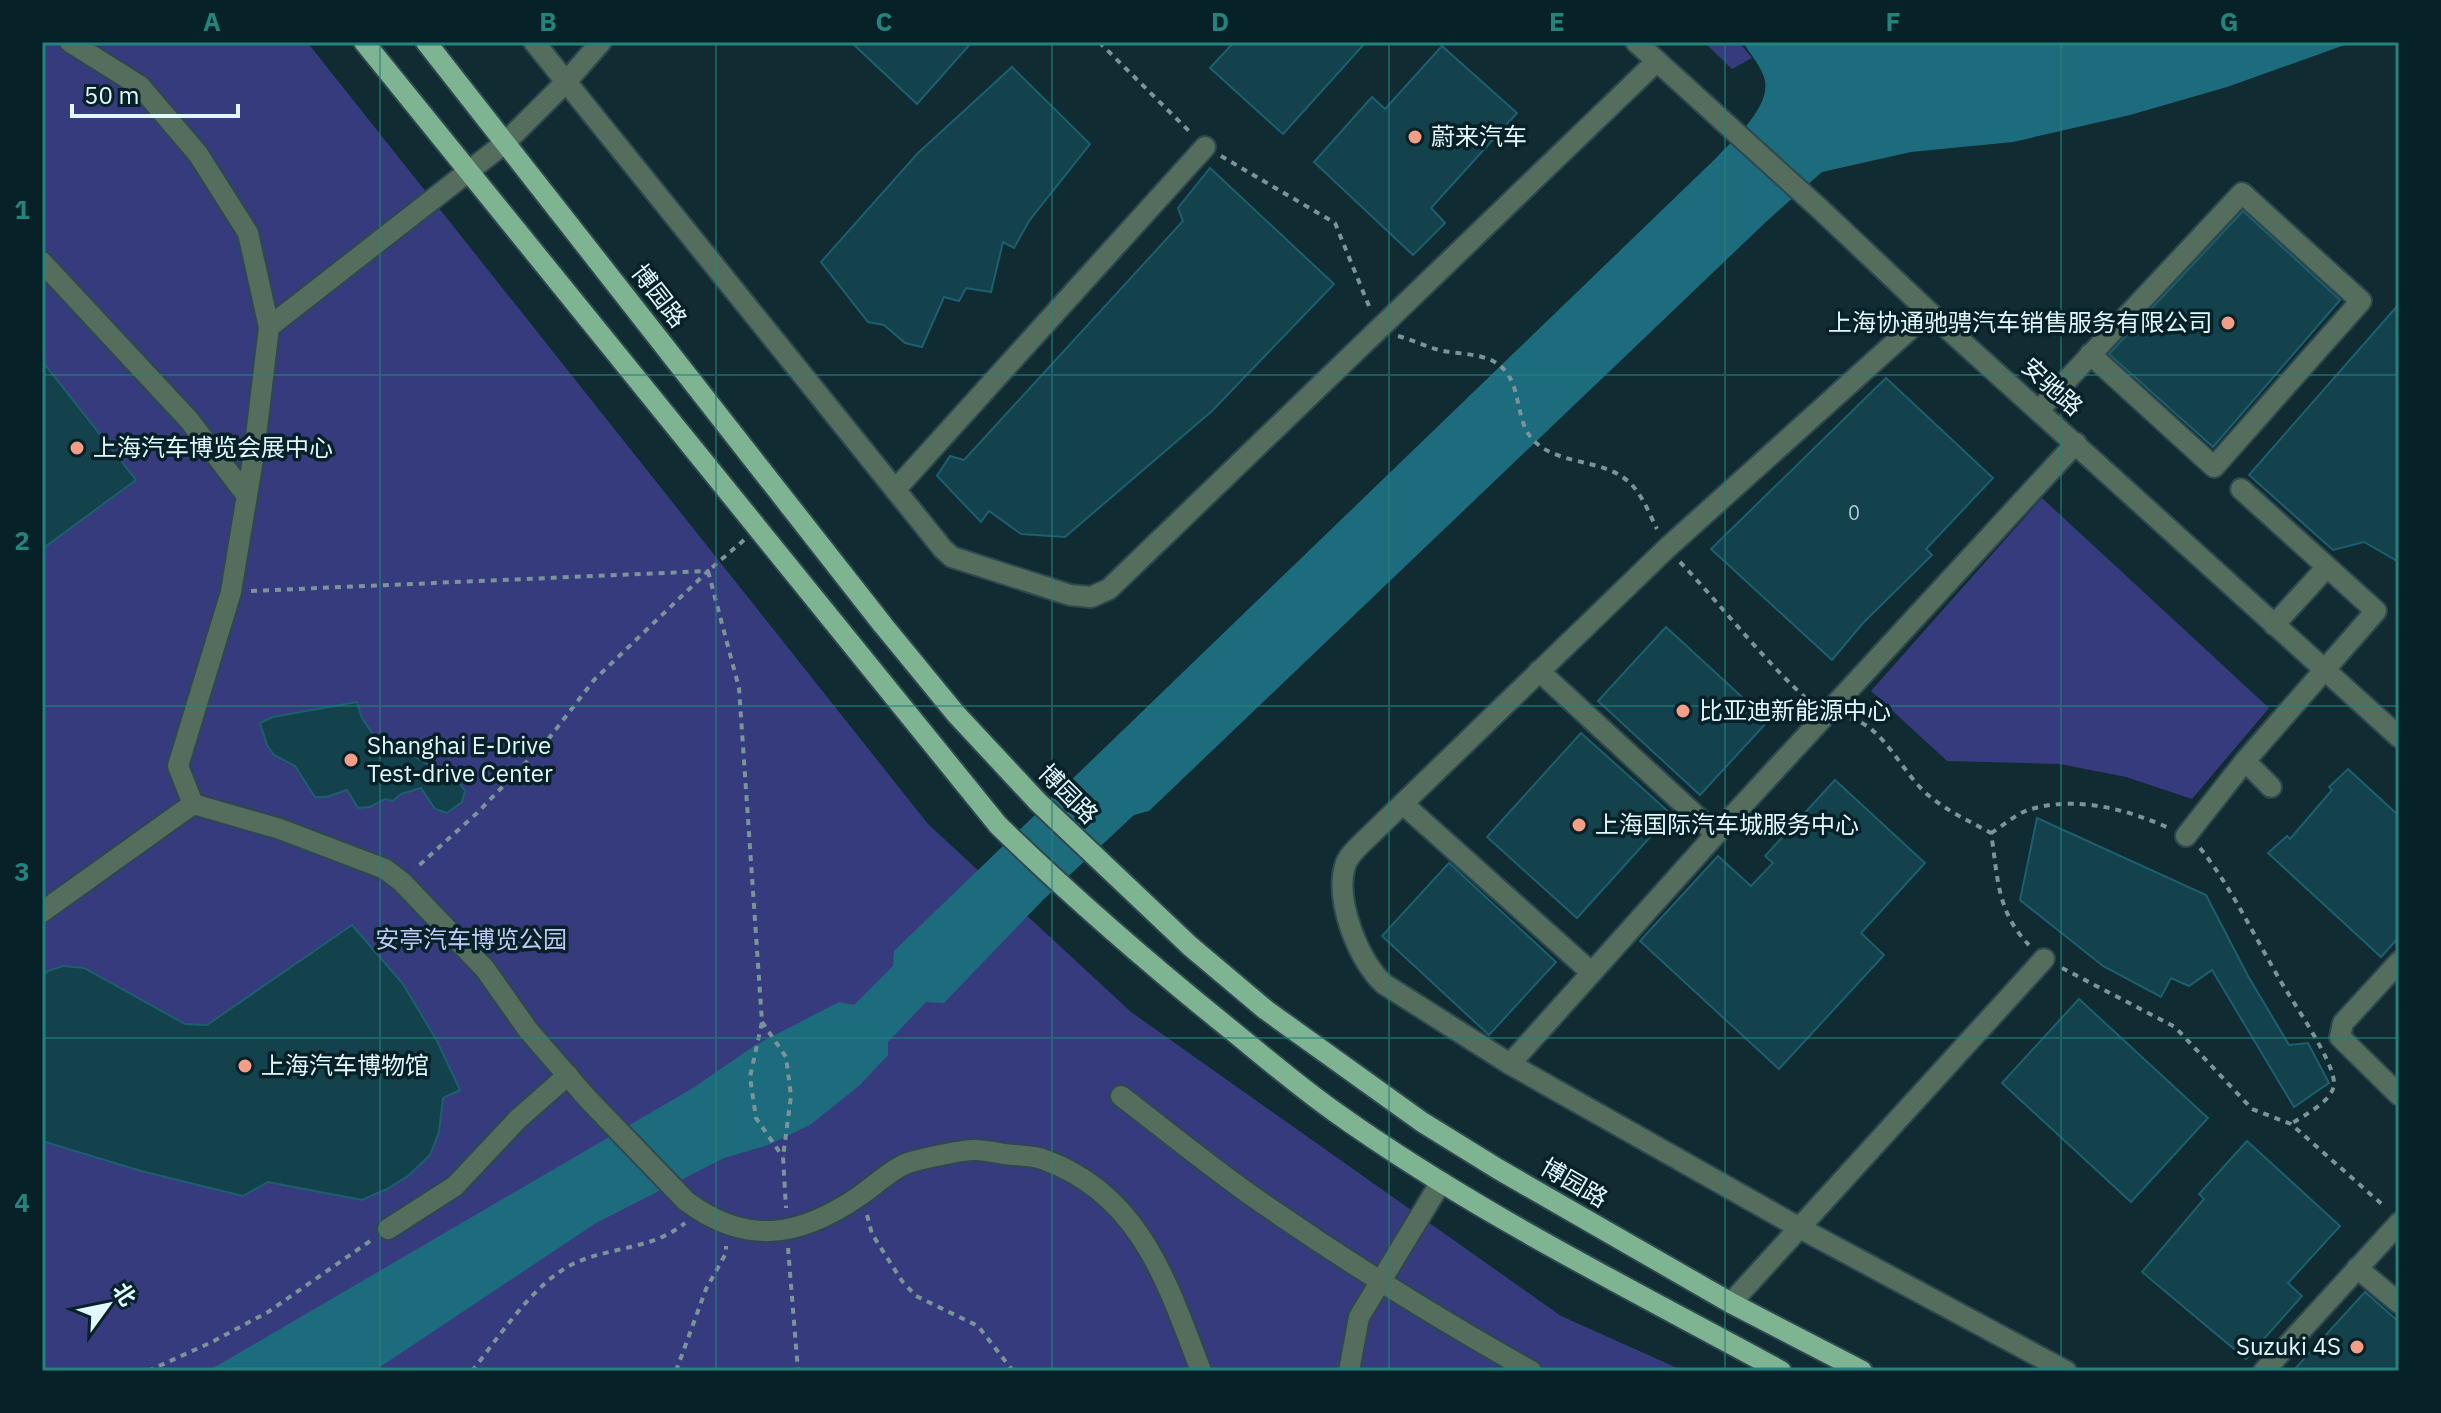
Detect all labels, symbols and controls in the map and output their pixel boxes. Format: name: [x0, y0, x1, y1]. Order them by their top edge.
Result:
text: A: [203, 4, 221, 38]
text: B: [539, 4, 557, 38]
text: C: [876, 4, 893, 38]
text: D: [1211, 4, 1229, 38]
text: E: [1549, 4, 1565, 38]
text: F: [1885, 4, 1901, 38]
text: G: [2220, 4, 2238, 38]
scale bar: [72, 68, 238, 118]
text: 50 m: [84, 79, 139, 111]
place label: 蔚来汽车: [1431, 120, 1527, 152]
marker: 蔚来汽车: [1406, 128, 1424, 146]
text: 1: [14, 192, 30, 226]
street label: 博园路: [625, 257, 695, 334]
place label: 上海协通驰骋汽车销售服务有限公司: [1828, 306, 2212, 338]
marker: 上海协通驰骋汽车销售服务有限公司: [2219, 314, 2237, 332]
street label: 安驰路: [2015, 350, 2090, 422]
place label: 上海汽车博览会展中心: [93, 431, 333, 463]
marker: 上海汽车博览会展中心: [68, 439, 86, 457]
house number: 0: [1848, 499, 1860, 526]
text: 2: [14, 523, 30, 557]
place label: 比亚迪新能源中心: [1699, 694, 1891, 726]
marker: 比亚迪新能源中心: [1674, 702, 1692, 720]
place label: Shanghai E-Drive Test-drive Center: [367, 729, 553, 789]
marker: Shanghai E-Drive Test-drive Center: [342, 751, 360, 769]
street label: 博园路: [1032, 757, 1105, 830]
place label: 上海国际汽车城服务中心: [1595, 808, 1859, 840]
marker: 上海国际汽车城服务中心: [1570, 816, 1588, 834]
text: 3: [14, 854, 30, 888]
park label: 安亭汽车博览公园: [375, 923, 567, 955]
place label: 上海汽车博物馆: [261, 1049, 429, 1081]
marker: 上海汽车博物馆: [236, 1057, 254, 1075]
street label: 博园路: [1535, 1150, 1614, 1214]
text: 4: [14, 1185, 30, 1219]
north arrow: [68, 1265, 148, 1345]
text: 北: [107, 1277, 143, 1311]
place label: Suzuki 4S: [2236, 1330, 2341, 1362]
marker: Suzuki 4S: [2348, 1338, 2366, 1356]

